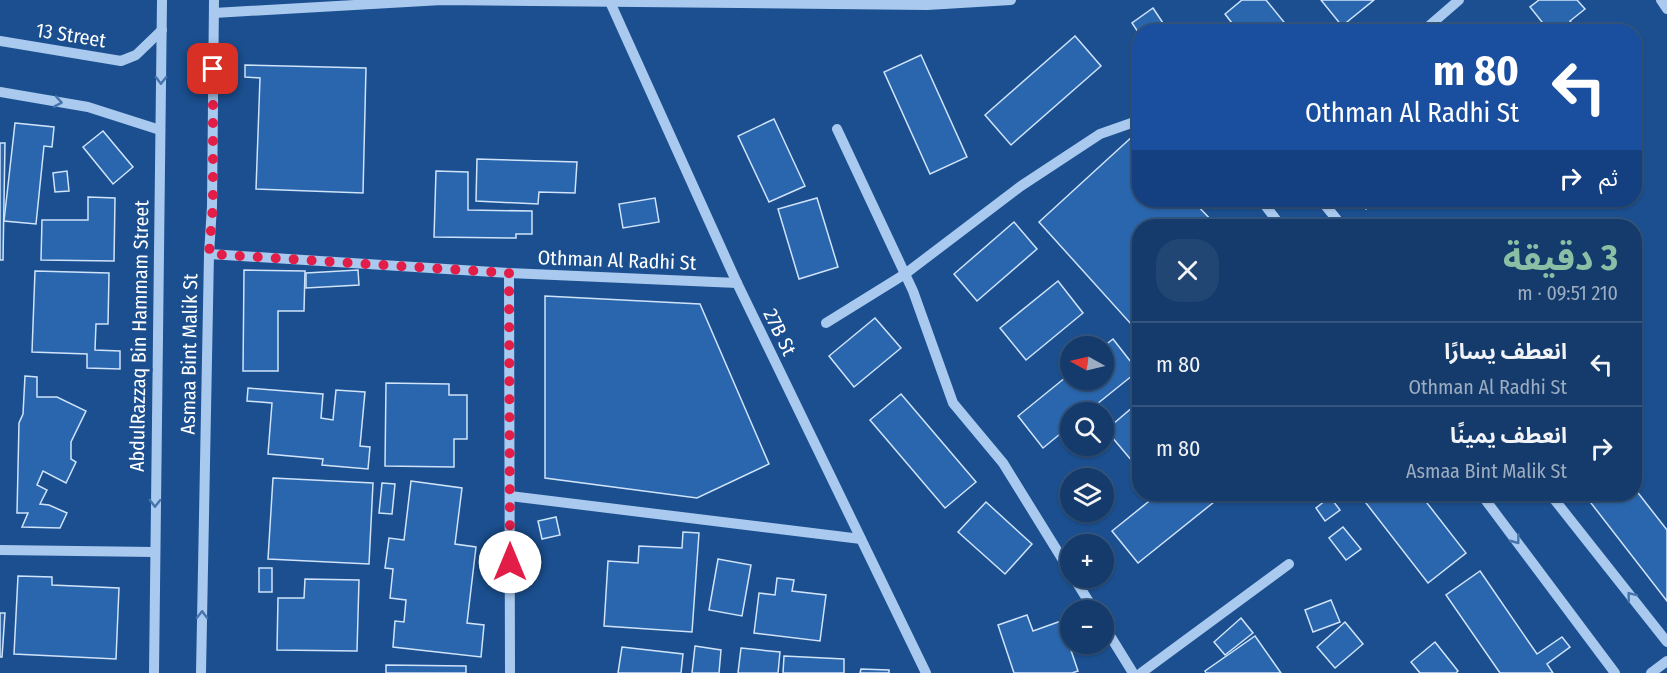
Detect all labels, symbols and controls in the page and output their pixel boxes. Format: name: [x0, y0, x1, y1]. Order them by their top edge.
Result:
street label: 13 Street: [34, 18, 108, 52]
pin: [187, 43, 238, 94]
text: 80 m: [1433, 46, 1519, 96]
icon: left: [1540, 48, 1618, 126]
icon: arrive: [196, 52, 229, 85]
one-way arrow: [155, 75, 167, 84]
one-way arrow: [53, 95, 62, 107]
text: Othman Al Radhi St: [1305, 97, 1519, 129]
icon: right: [1554, 162, 1587, 195]
text: ثم: [1599, 165, 1618, 192]
street label: AbdulRazzaq Bin Hammam Street: [125, 199, 153, 472]
text: 3 دقيقة: [1503, 236, 1618, 280]
button: close: [1156, 239, 1219, 302]
street label: Othman Al Radhi St: [537, 245, 697, 275]
street label: Asmaa Bint Malik St: [176, 273, 202, 435]
text: 210 m · 09:51: [1517, 281, 1618, 305]
street label: 27B St: [758, 305, 802, 360]
north arrow: [1060, 336, 1114, 390]
map controls: [1060, 336, 1114, 654]
text: انعطف يسارًا: [1444, 338, 1567, 365]
icon: left: [1585, 348, 1618, 381]
text: 80 m: [1156, 351, 1201, 378]
text: Othman Al Radhi St: [1408, 375, 1567, 399]
button: search: [1060, 402, 1114, 456]
text: انعطف يمينًا: [1450, 422, 1567, 449]
icon: right: [1585, 432, 1618, 465]
text: 80 m: [1156, 435, 1201, 462]
text: Asmaa Bint Malik St: [1406, 459, 1567, 483]
button: layers: [1060, 468, 1114, 522]
one-way arrow: [149, 499, 161, 508]
position arrow: [478, 530, 542, 594]
button: +: [1060, 534, 1114, 588]
one-way arrow: [1508, 534, 1519, 545]
one-way arrow: [1627, 592, 1638, 603]
button: −: [1060, 600, 1114, 654]
one-way arrow: [196, 610, 209, 619]

